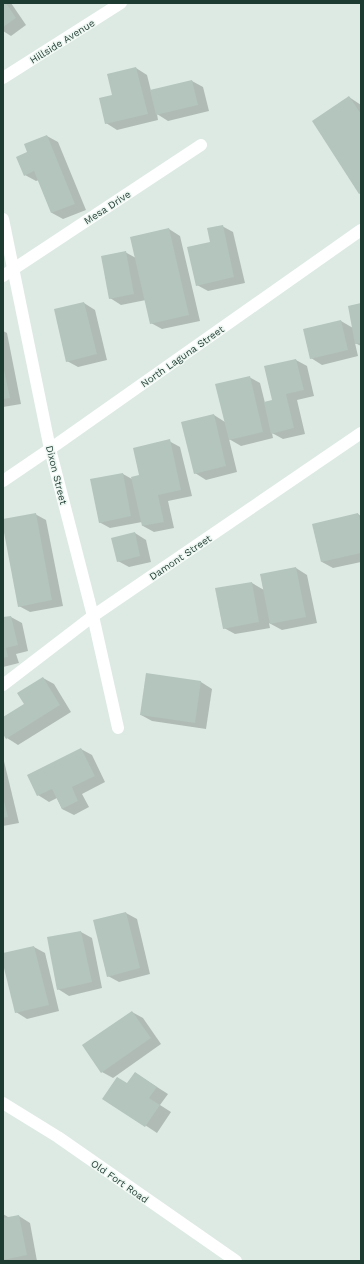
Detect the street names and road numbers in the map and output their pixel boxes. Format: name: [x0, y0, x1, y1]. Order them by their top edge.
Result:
street label: Hillside Avenue: [28, 17, 97, 66]
street label: Mesa Drive: [82, 188, 133, 227]
street label: North Laguna Street: [139, 323, 227, 389]
street label: Dixon Street: [44, 444, 69, 507]
street label: Damont Street: [147, 532, 214, 582]
street label: Old Fort Road: [89, 1158, 151, 1205]

